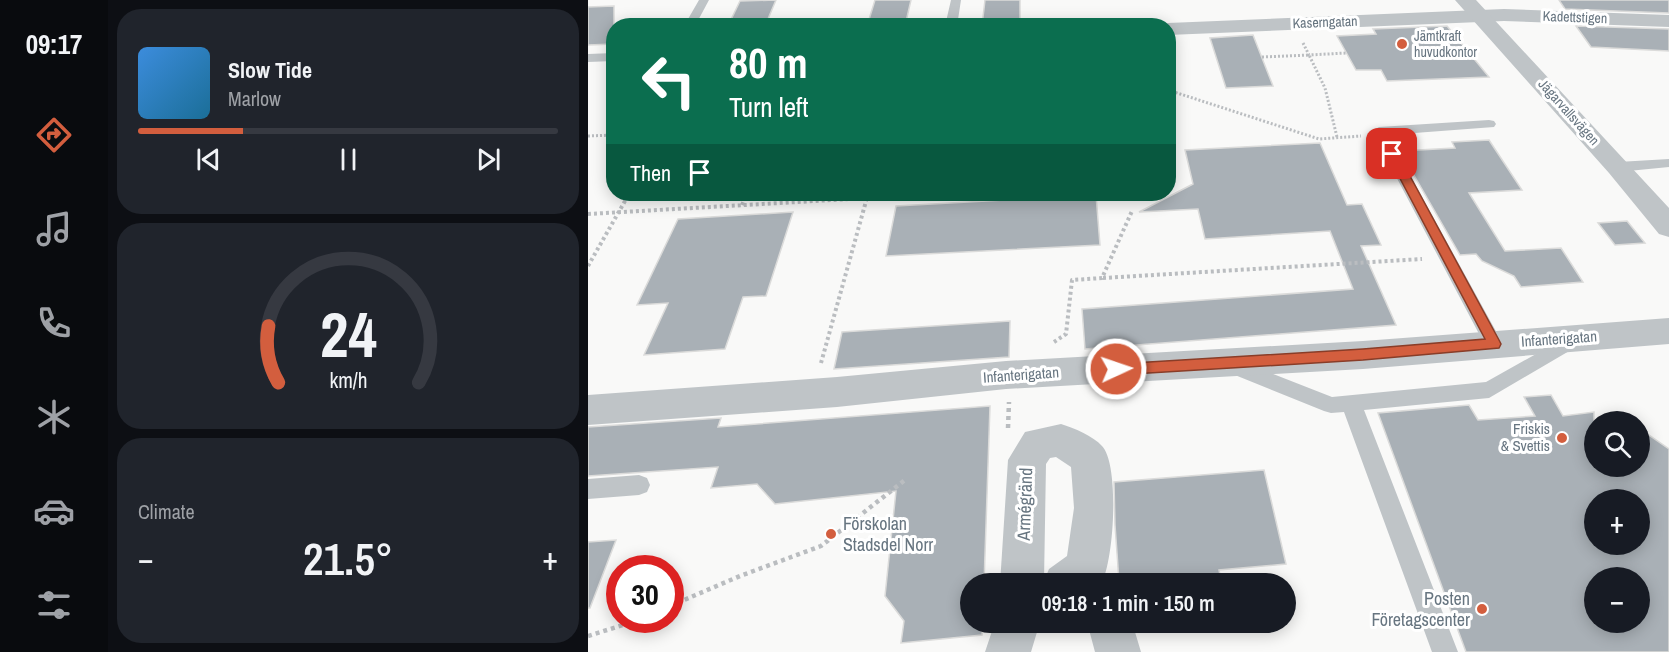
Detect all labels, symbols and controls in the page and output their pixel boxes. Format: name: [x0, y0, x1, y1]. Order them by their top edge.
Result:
street label: Kadettstigen: [1542, 7, 1608, 27]
street label: Kaserngatan: [1292, 12, 1358, 32]
text: 09:17: [26, 26, 82, 62]
place label: Jämtkraft huvudkontor: [1414, 27, 1477, 61]
text: 80 m: [729, 35, 808, 91]
marker: Jämtkraft huvudkontor: [1395, 37, 1409, 51]
icon: left: [630, 42, 708, 120]
text: Slow Tide: [228, 55, 312, 85]
street label: Jägarvallsvägen: [1535, 75, 1603, 149]
text: Marlow: [228, 85, 281, 112]
text: Turn left: [729, 89, 808, 125]
icon: directions: [33, 114, 75, 156]
pin: [1366, 128, 1417, 179]
icon: arrive: [1375, 137, 1408, 170]
icon: previous: [192, 143, 225, 176]
icon: pause: [332, 143, 365, 176]
icon: next: [472, 143, 505, 176]
icon: arrive: [683, 156, 716, 189]
text: Then: [630, 158, 671, 188]
icon: music: [33, 208, 75, 250]
text: 24: [320, 292, 376, 376]
icon: phone: [33, 302, 75, 344]
street label: Infanterigatan: [1520, 325, 1598, 352]
position arrow: [1084, 337, 1148, 401]
street label: Infanterigatan: [982, 361, 1060, 388]
text: km/h: [329, 366, 367, 395]
icon: climate: [33, 396, 75, 438]
map controls: [1584, 411, 1650, 633]
button: search: [1584, 411, 1650, 477]
place label: Friskis & Svettis: [1501, 418, 1550, 456]
marker: Friskis & Svettis: [1555, 431, 1569, 445]
street label: Armégränd: [1011, 467, 1038, 542]
button: +: [1584, 489, 1650, 555]
icon: car: [33, 490, 75, 532]
text: Climate: [138, 498, 195, 525]
place label: Förskolan Stadsdel Norr: [843, 511, 933, 557]
marker: Förskolan Stadsdel Norr: [824, 527, 838, 541]
text: 21.5°: [303, 528, 393, 589]
text: −: [138, 536, 154, 580]
text: +: [542, 536, 558, 580]
speed limit sign: 30: [606, 555, 684, 633]
button: −: [1584, 567, 1650, 633]
icon: filters: [33, 584, 75, 626]
place label: Posten Företagscenter: [1371, 586, 1470, 632]
text: 09:18 · 1 min · 150 m: [1041, 588, 1215, 618]
marker: Posten Företagscenter: [1475, 602, 1489, 616]

